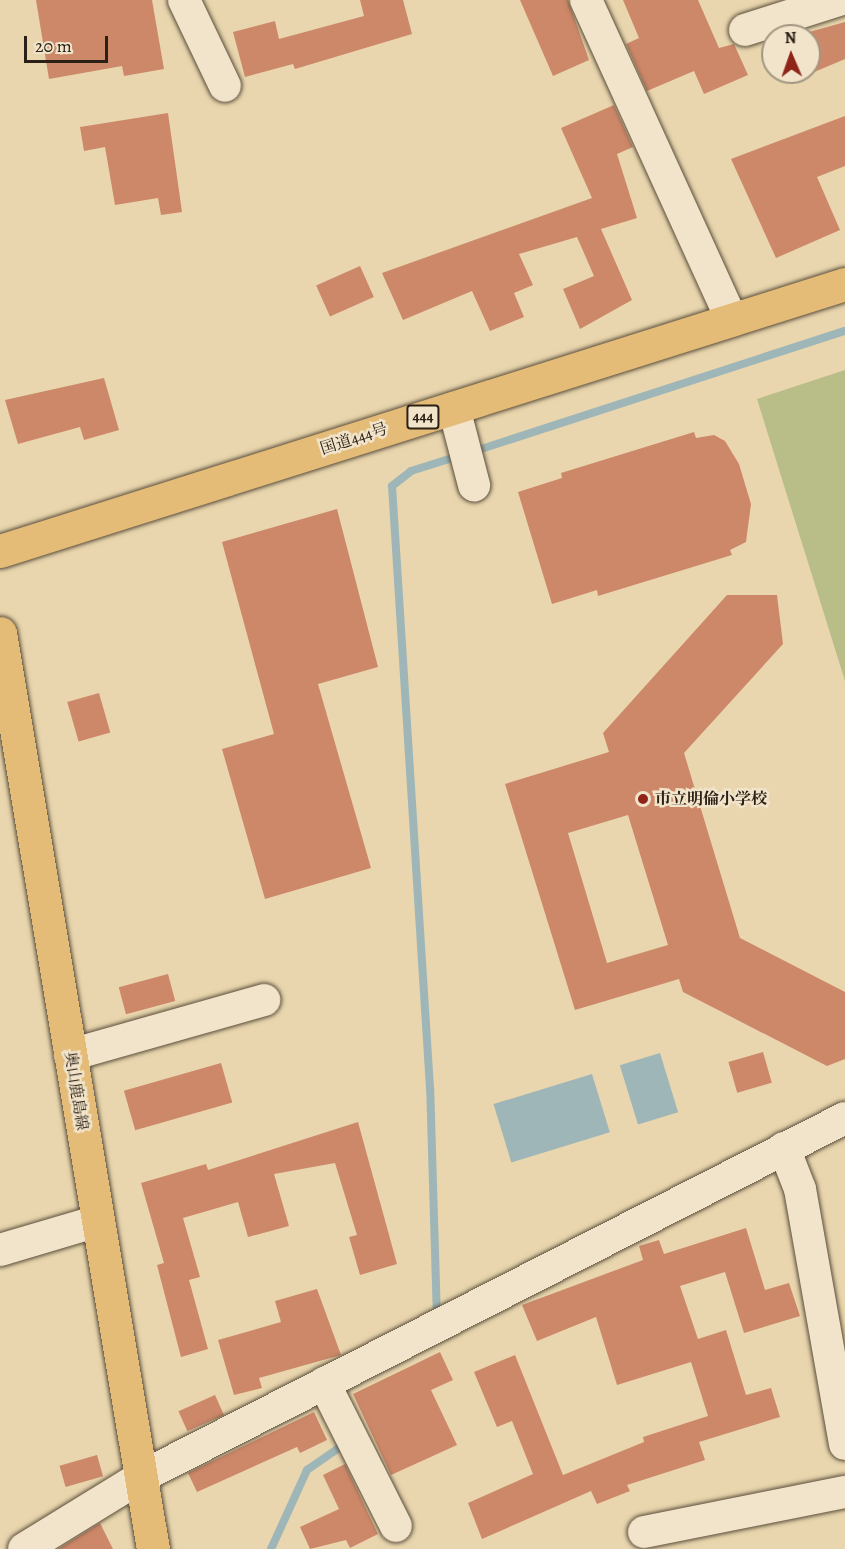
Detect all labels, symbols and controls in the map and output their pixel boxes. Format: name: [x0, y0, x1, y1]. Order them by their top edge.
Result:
scale bar: [27, 24, 111, 62]
north arrow: [761, 24, 821, 84]
text: N: [784, 27, 797, 49]
text: 20 m: [35, 34, 72, 58]
road number: 444: [405, 405, 441, 429]
street label: 国道444号: [318, 419, 390, 459]
place label: 市立明倫小学校: [655, 789, 767, 809]
marker: 市立明倫小学校: [636, 792, 650, 806]
street label: 奥山鹿島線: [60, 1050, 92, 1132]

